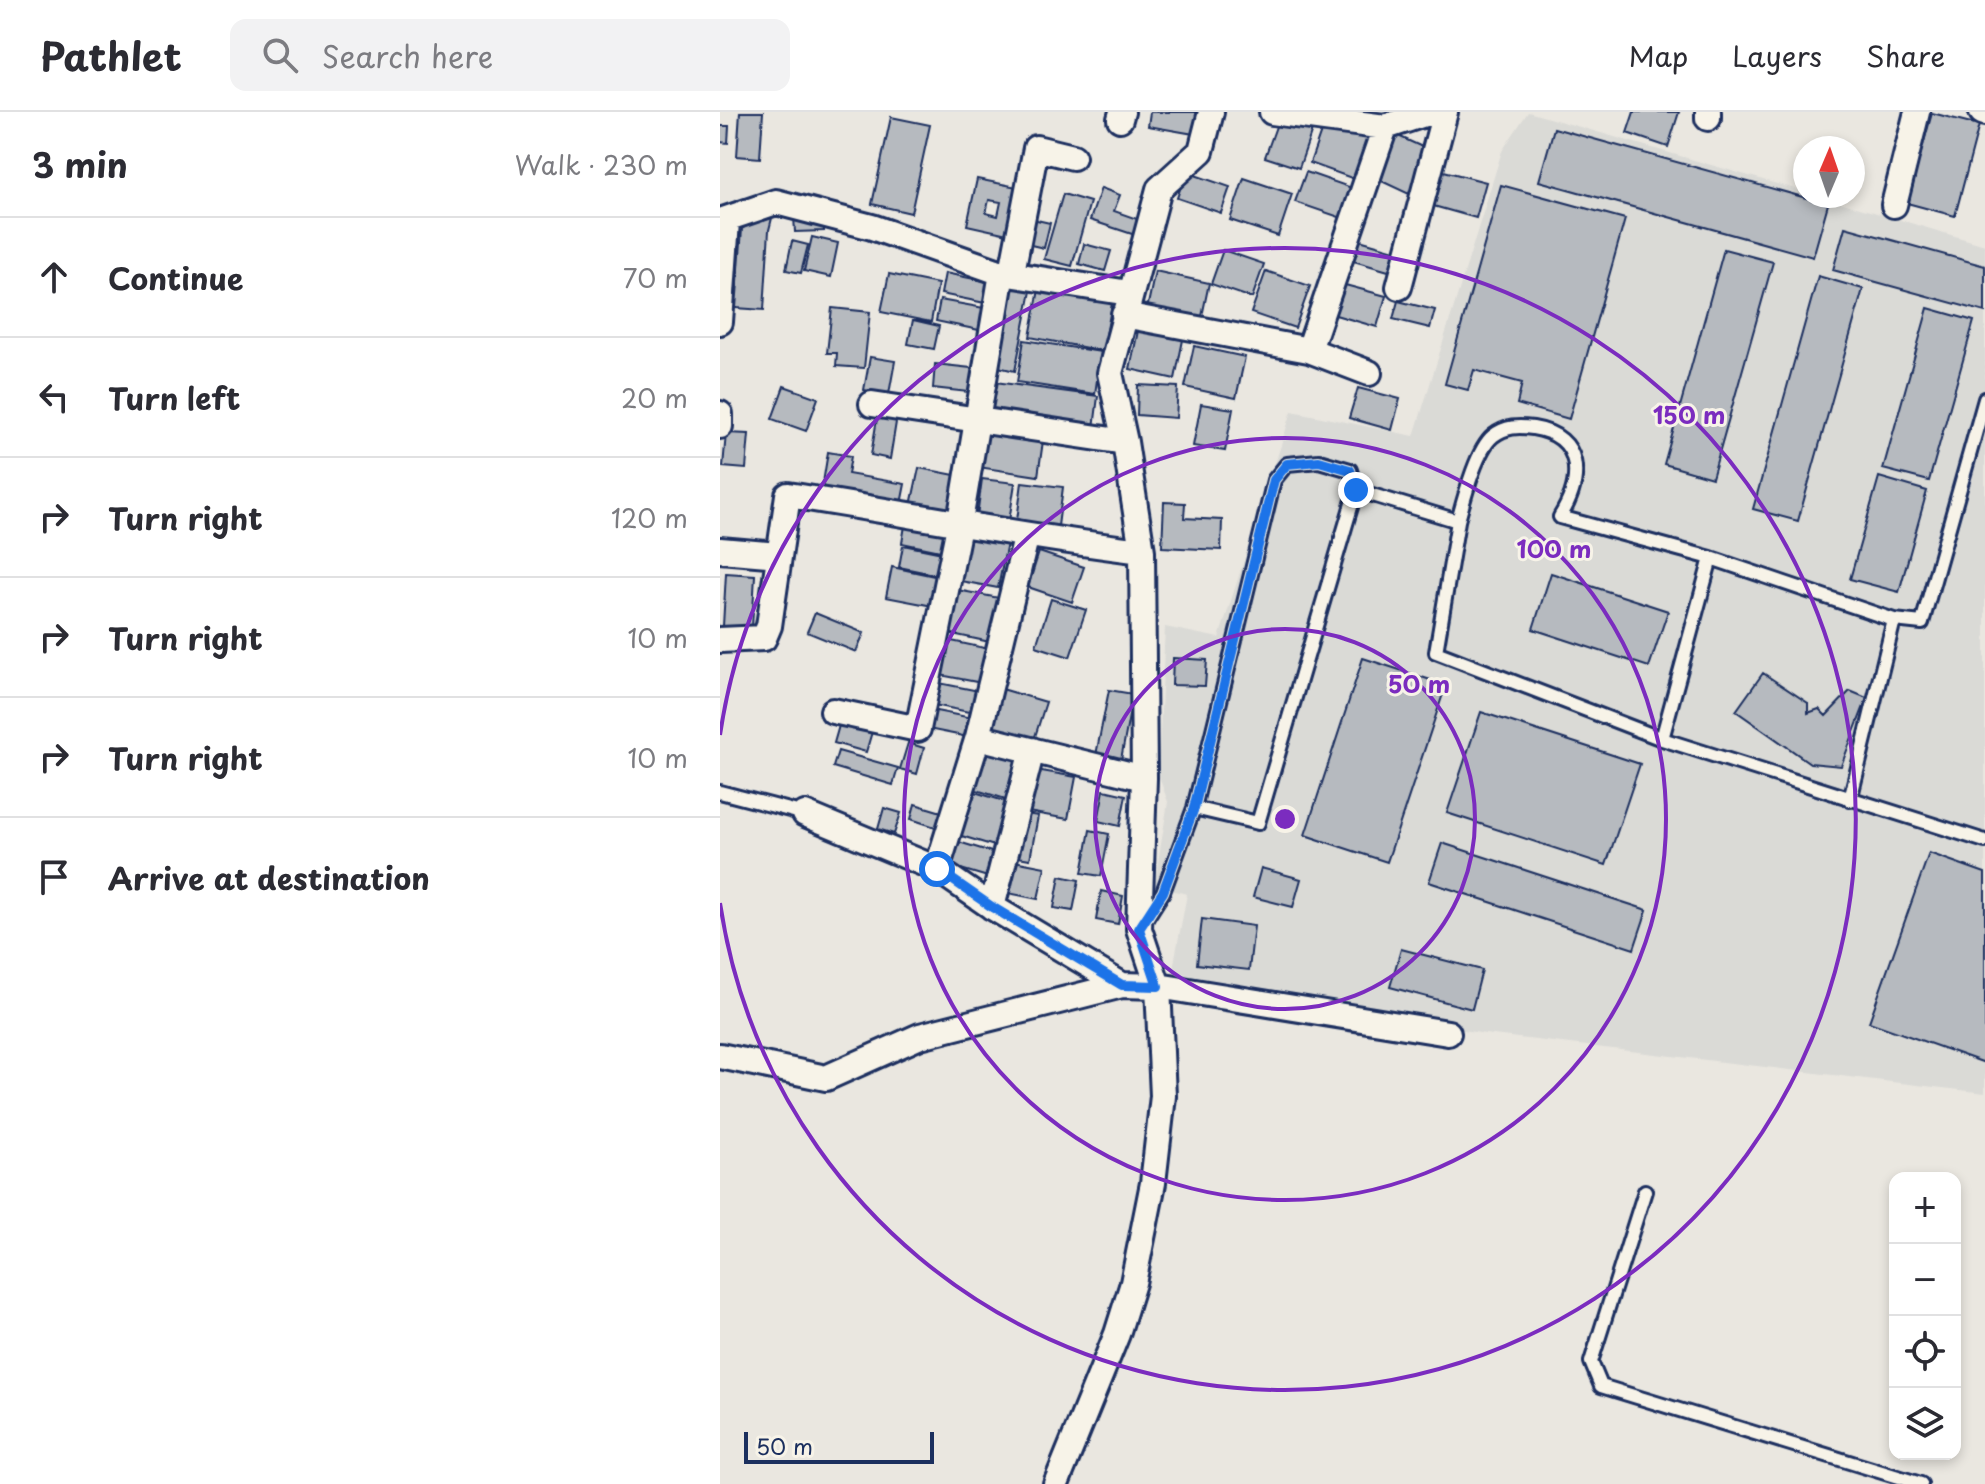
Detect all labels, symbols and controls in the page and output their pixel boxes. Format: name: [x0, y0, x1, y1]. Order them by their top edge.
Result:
search box: [230, 19, 790, 91]
text: Pathlet: [40, 27, 182, 84]
icon: search: [258, 33, 302, 77]
text: Search here: [322, 33, 493, 78]
text: Map: [1628, 34, 1688, 77]
text: Layers: [1732, 34, 1822, 77]
text: Share: [1866, 34, 1945, 77]
north arrow: [1793, 136, 1865, 208]
text: 3 min: [32, 138, 128, 190]
text: Walk · 230 m: [515, 145, 688, 184]
icon: ahead: [32, 255, 76, 299]
text: Continue: [108, 255, 243, 300]
text: 70 m: [623, 258, 688, 297]
icon: left: [32, 375, 76, 419]
text: Turn left: [108, 375, 240, 420]
text: 20 m: [621, 378, 688, 417]
text: 150 m: [1653, 396, 1725, 432]
route end: [1338, 472, 1374, 508]
icon: right: [32, 495, 76, 539]
text: Turn right: [108, 495, 263, 540]
text: 120 m: [611, 498, 688, 537]
text: 100 m: [1517, 530, 1591, 566]
icon: right: [32, 615, 76, 659]
text: Turn right: [108, 615, 263, 660]
text: 10 m: [627, 618, 688, 657]
text: 50 m: [1388, 665, 1450, 701]
icon: right: [32, 735, 76, 779]
text: Turn right: [108, 735, 263, 780]
text: 10 m: [627, 738, 688, 777]
centre of rings: [1271, 805, 1299, 833]
route start: [919, 851, 955, 887]
icon: arrive: [32, 855, 76, 899]
text: Arrive at destination: [108, 855, 430, 900]
map controls: [1889, 1172, 1961, 1460]
button: +: [1889, 1172, 1961, 1244]
button: −: [1889, 1244, 1961, 1316]
button: locate: [1889, 1316, 1961, 1388]
button: layers: [1889, 1388, 1961, 1460]
scale bar: [744, 1428, 934, 1464]
text: 50 m: [756, 1429, 813, 1462]

